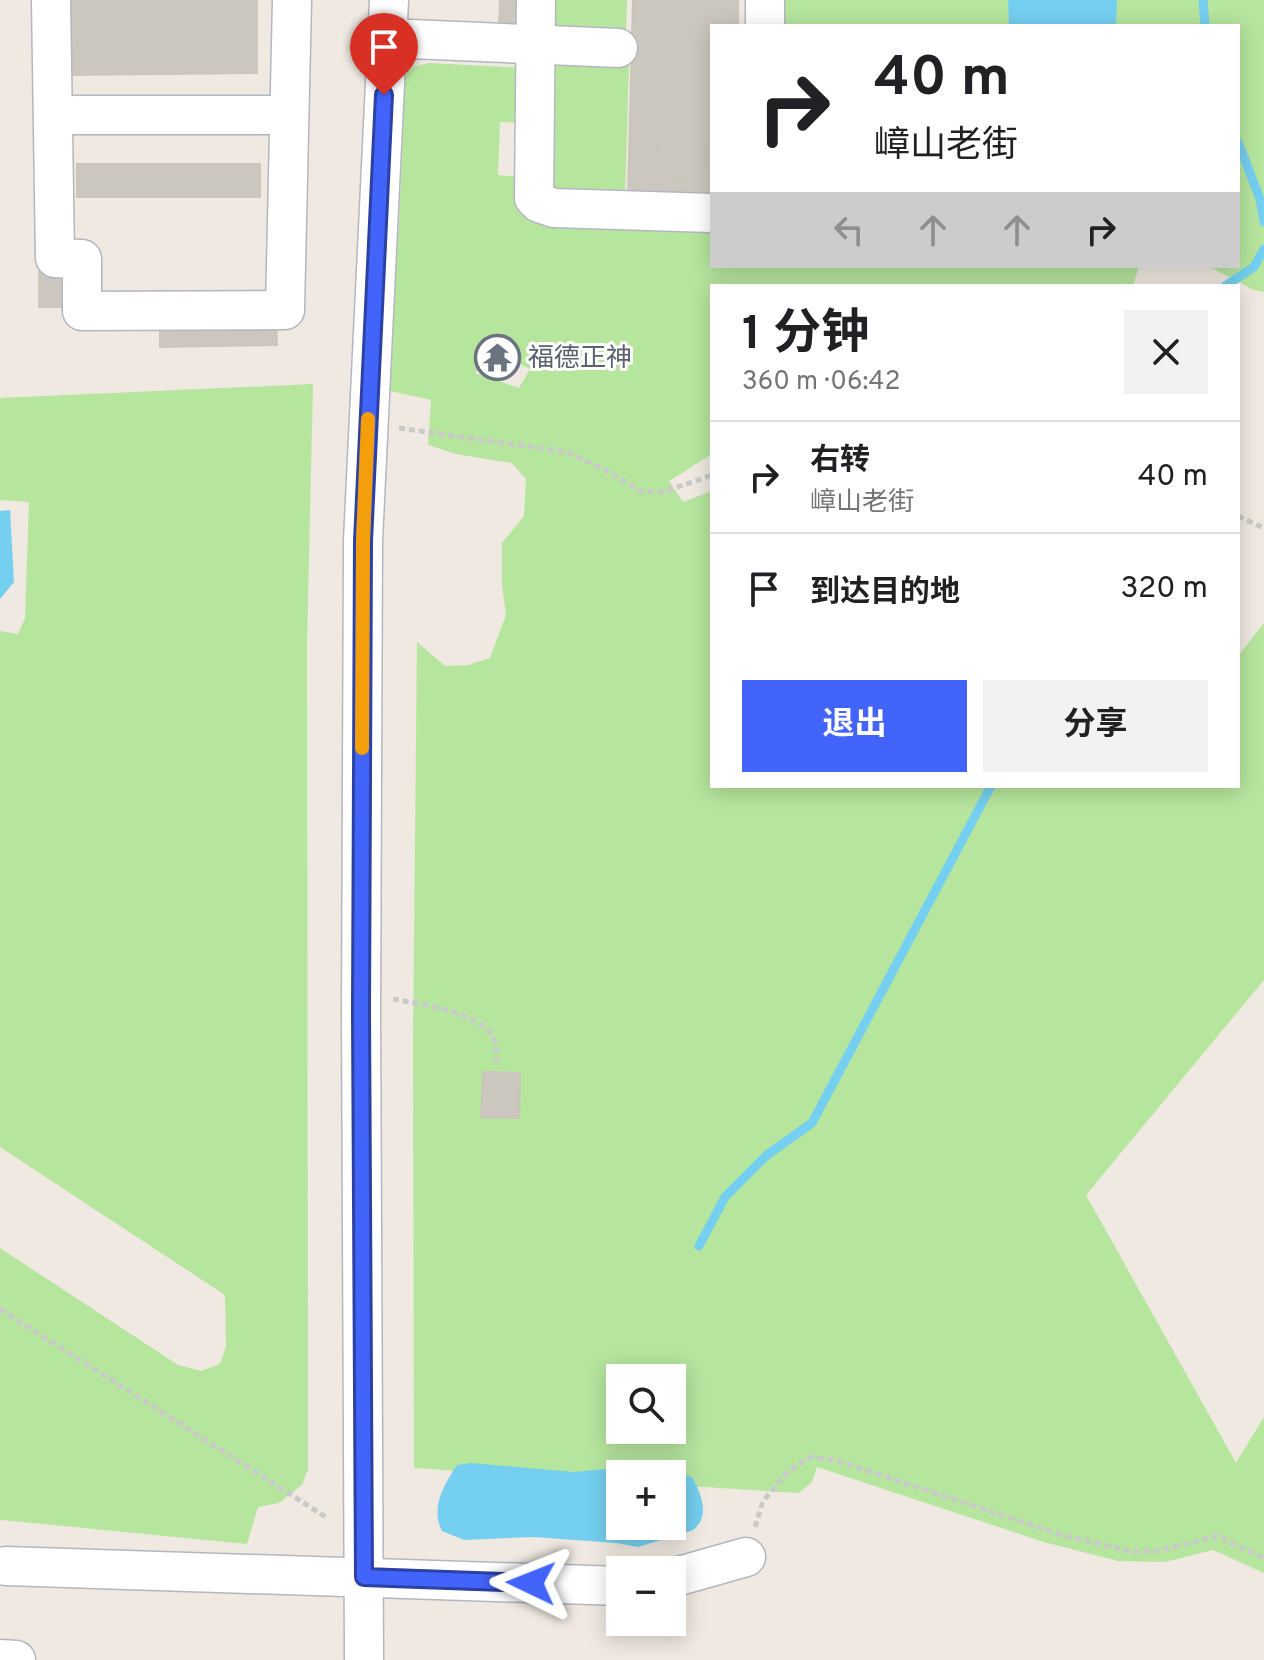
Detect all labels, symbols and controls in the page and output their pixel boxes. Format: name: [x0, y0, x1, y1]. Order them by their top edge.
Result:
pin: [350, 13, 418, 95]
icon: arrive: [362, 25, 406, 69]
text: 40 m: [874, 45, 1010, 115]
icon: right: [742, 56, 846, 160]
text: 嶂山老街: [874, 124, 1018, 170]
icon: left: [827, 208, 871, 252]
icon: ahead: [911, 208, 955, 252]
icon: ahead: [995, 208, 1039, 252]
icon: right: [1079, 208, 1123, 252]
text: 1 分钟: [742, 306, 869, 366]
button: close: [1124, 310, 1208, 394]
temple icon: 福德正神: [473, 333, 521, 381]
place label: 福德正神: [528, 343, 632, 376]
text: 360 m · 06:42: [742, 366, 900, 399]
text: 右转: [810, 443, 870, 480]
icon: right: [742, 455, 786, 499]
text: 40 m: [1138, 459, 1208, 496]
text: 嶂山老街: [810, 487, 914, 520]
icon: arrive: [742, 567, 786, 611]
text: 320 m: [1120, 571, 1208, 608]
text: 到达目的地: [810, 575, 960, 612]
button: 退出: [742, 680, 967, 772]
button: 分享: [983, 680, 1208, 772]
map controls: [606, 1364, 686, 1636]
button: search: [606, 1364, 686, 1444]
button: +: [606, 1460, 686, 1540]
position arrow: [489, 1541, 573, 1625]
button: −: [606, 1556, 686, 1636]

